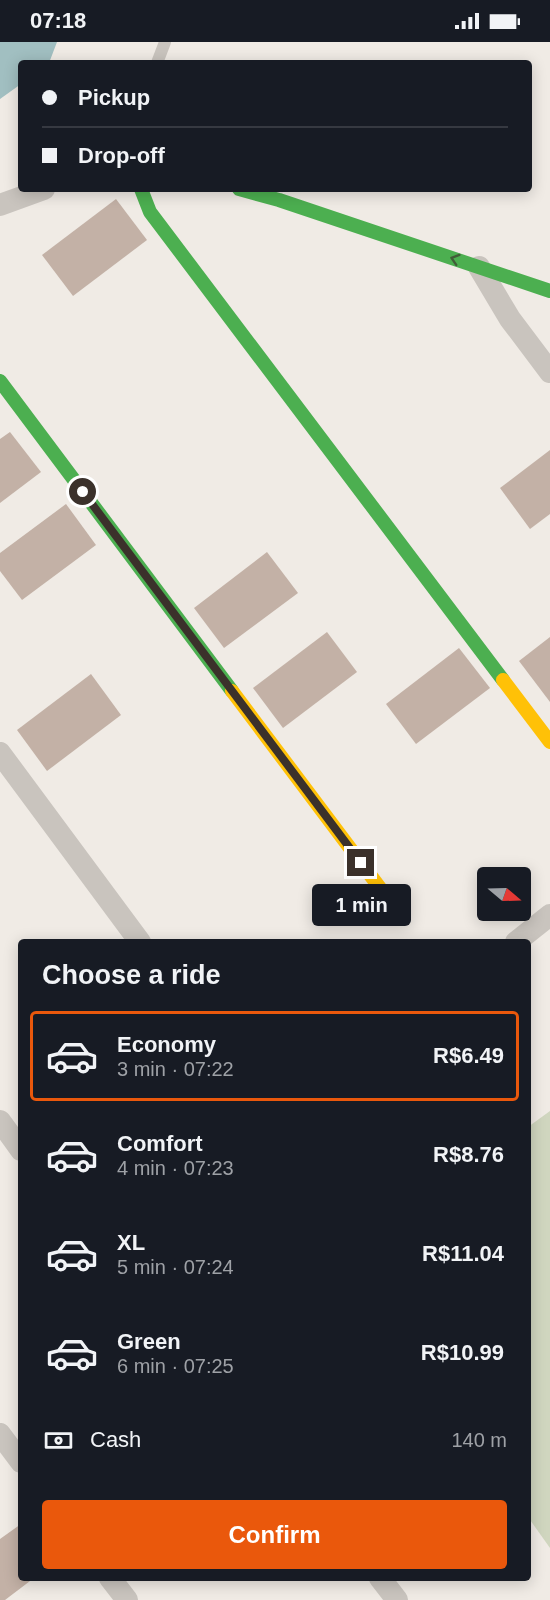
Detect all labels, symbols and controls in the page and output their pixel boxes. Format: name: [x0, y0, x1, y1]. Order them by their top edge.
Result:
text: 07:18: [30, 8, 86, 33]
text: Pickup: [78, 85, 150, 110]
text: Drop-off: [78, 143, 165, 168]
one-way arrow: [450, 253, 461, 266]
route start: [69, 478, 96, 505]
route end: [347, 849, 374, 876]
north arrow: [477, 867, 531, 921]
map controls: [477, 867, 531, 921]
callout: 1 min: [312, 884, 410, 926]
text: 1 min: [335, 894, 388, 916]
text: Choose a ride: [42, 960, 221, 990]
icon: car: [45, 1029, 99, 1083]
text: Economy: [117, 1032, 216, 1057]
text: R$6.49: [433, 1043, 504, 1068]
text: 3 min · 07:22: [117, 1058, 234, 1080]
icon: car: [45, 1128, 99, 1182]
text: Comfort: [117, 1131, 203, 1156]
text: R$8.76: [433, 1142, 504, 1167]
text: 4 min · 07:23: [117, 1157, 234, 1179]
icon: car: [45, 1227, 99, 1281]
text: XL: [117, 1230, 145, 1255]
text: R$11.04: [422, 1241, 504, 1266]
text: 5 min · 07:24: [117, 1256, 234, 1278]
icon: car: [45, 1326, 99, 1380]
text: Green: [117, 1329, 181, 1354]
text: R$10.99: [421, 1340, 504, 1365]
text: 6 min · 07:25: [117, 1355, 234, 1377]
icon: cash: [42, 1424, 75, 1457]
text: Cash: [90, 1427, 141, 1452]
text: 140 m: [451, 1429, 507, 1451]
button: Confirm: [42, 1500, 507, 1569]

